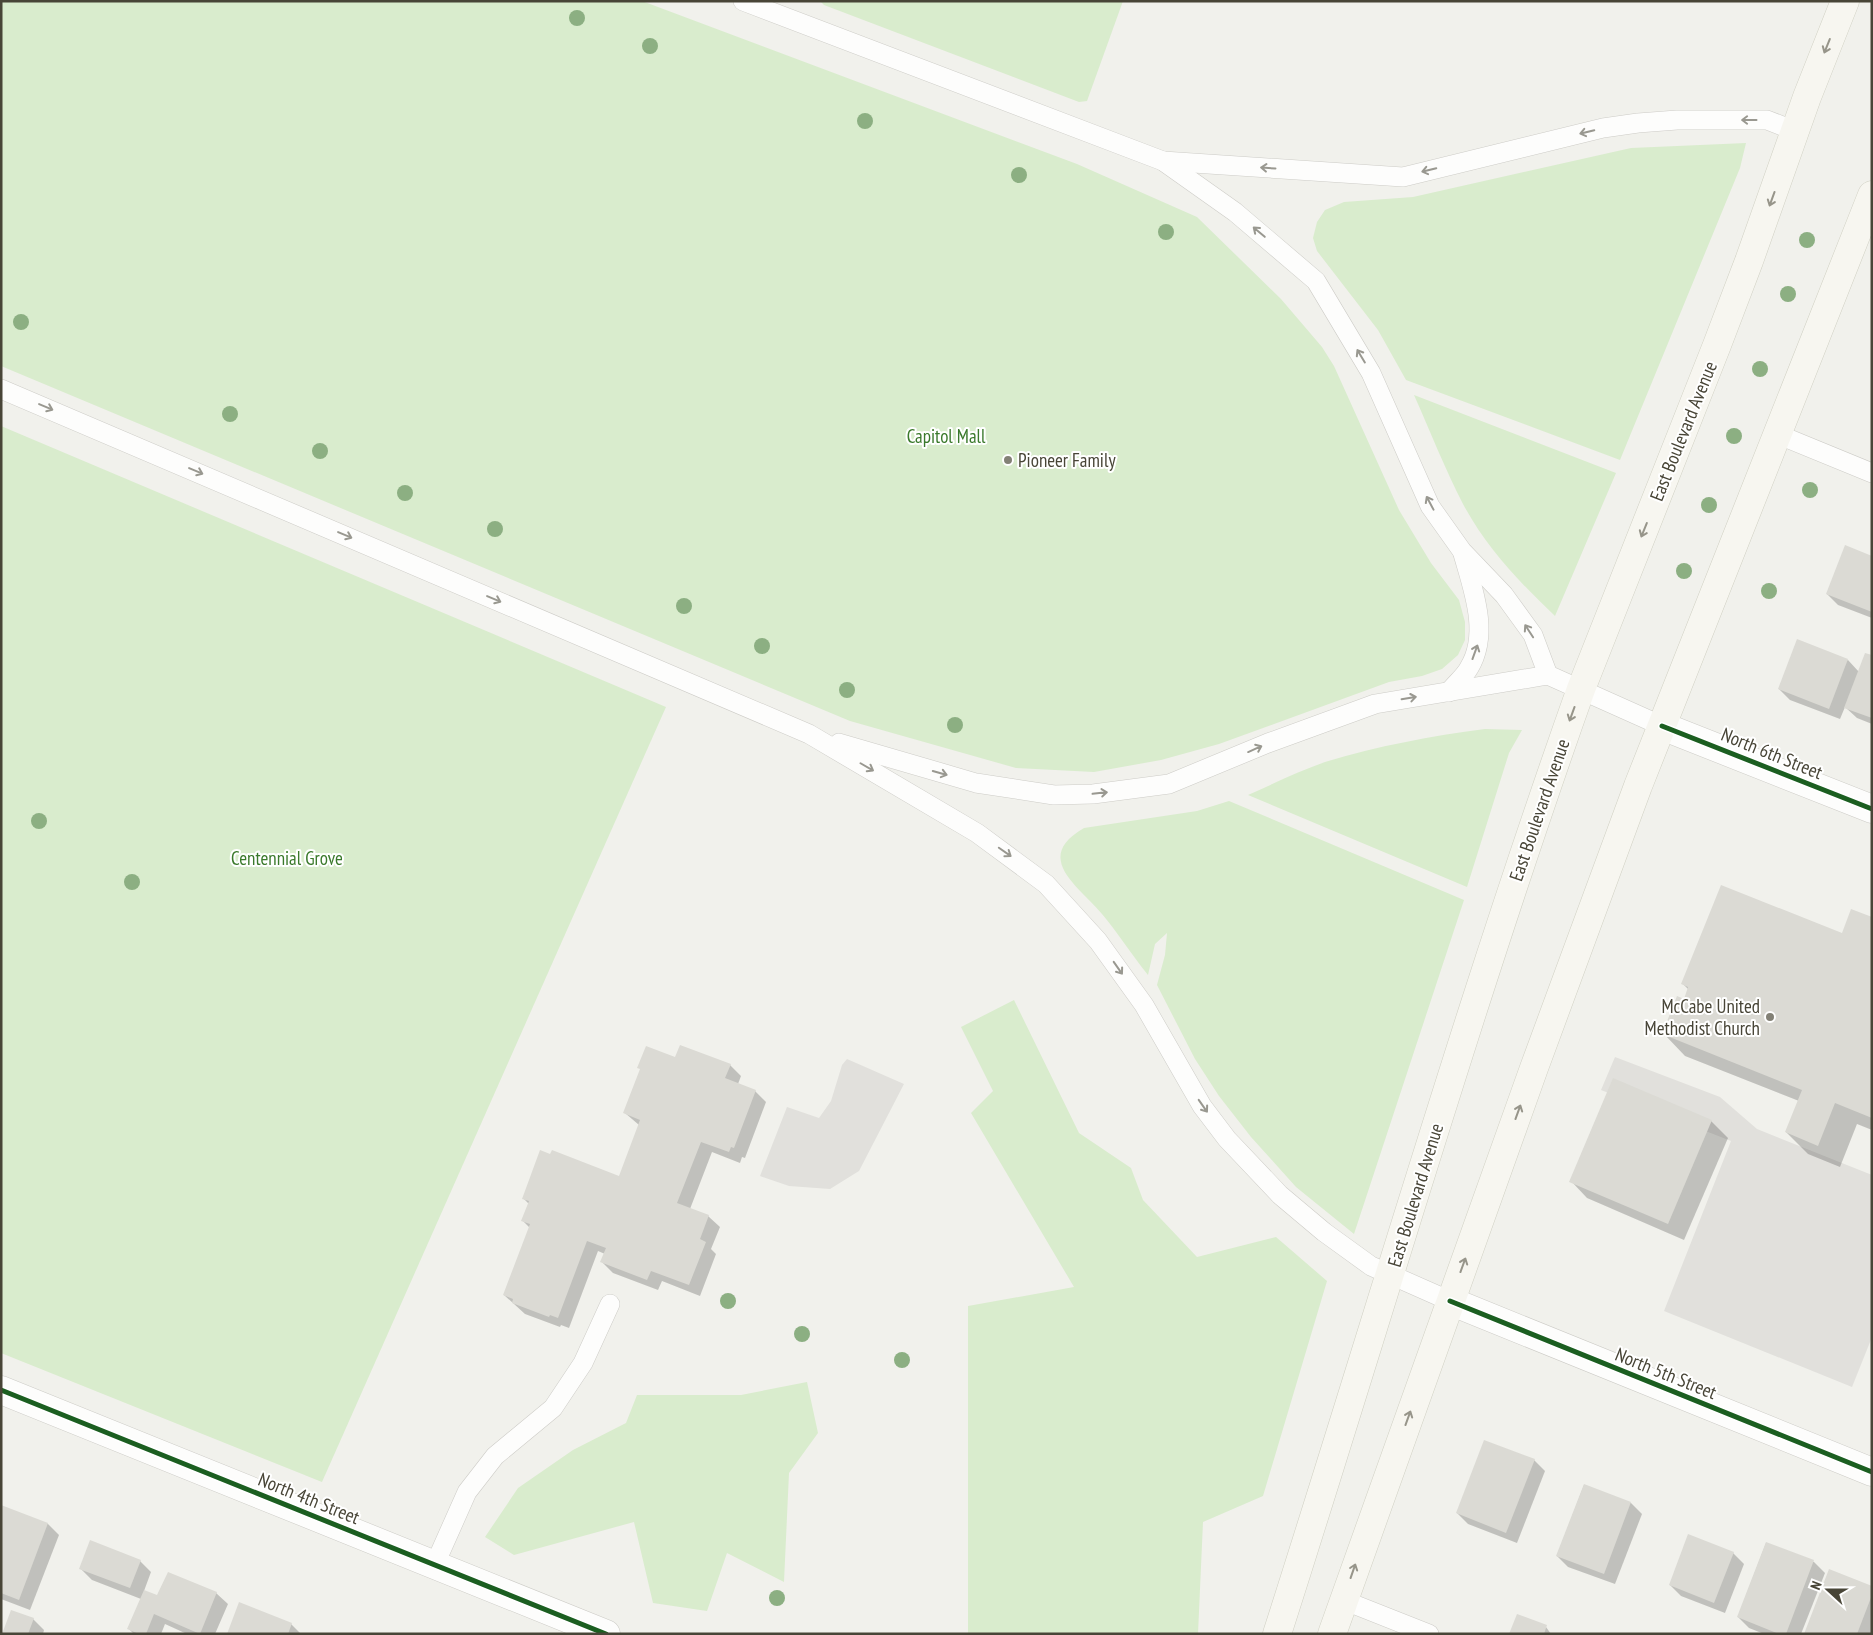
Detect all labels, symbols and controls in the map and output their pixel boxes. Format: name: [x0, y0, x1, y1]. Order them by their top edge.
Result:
one-way arrow: [1821, 39, 1830, 54]
one-way arrow: [1741, 115, 1757, 125]
one-way arrow: [1580, 128, 1596, 137]
one-way arrow: [1260, 163, 1276, 172]
one-way arrow: [1422, 166, 1438, 176]
one-way arrow: [1767, 191, 1776, 207]
one-way arrow: [1253, 227, 1266, 238]
one-way arrow: [1356, 349, 1366, 363]
street label: East Boulevard Avenue: [1644, 357, 1722, 504]
one-way arrow: [38, 403, 53, 413]
park label: Capitol Mall: [907, 424, 986, 448]
place label: Pioneer Family: [1018, 448, 1116, 472]
marker: Pioneer Family: [1002, 454, 1014, 466]
one-way arrow: [188, 466, 203, 476]
one-way arrow: [1424, 496, 1434, 511]
one-way arrow: [1638, 522, 1648, 537]
one-way arrow: [337, 531, 352, 540]
one-way arrow: [486, 595, 501, 605]
one-way arrow: [1524, 624, 1534, 638]
one-way arrow: [1471, 644, 1480, 660]
one-way arrow: [1400, 693, 1416, 703]
one-way arrow: [1567, 706, 1576, 722]
street label: North 6th Street: [1718, 722, 1827, 784]
street label: East Boulevard Avenue: [1503, 736, 1575, 884]
one-way arrow: [1247, 743, 1262, 753]
one-way arrow: [859, 763, 873, 773]
one-way arrow: [932, 768, 948, 778]
one-way arrow: [1092, 789, 1108, 798]
park label: Centennial Grove: [231, 846, 343, 870]
one-way arrow: [998, 847, 1012, 857]
one-way arrow: [1113, 961, 1123, 975]
place label: McCabe United Methodist Church: [1645, 994, 1760, 1040]
marker: McCabe United Methodist Church: [1764, 1011, 1776, 1023]
one-way arrow: [1198, 1099, 1208, 1113]
one-way arrow: [1514, 1105, 1523, 1120]
street label: East Boulevard Avenue: [1382, 1120, 1448, 1270]
one-way arrow: [1459, 1258, 1468, 1273]
street label: North 5th Street: [1612, 1342, 1721, 1404]
one-way arrow: [1404, 1411, 1413, 1426]
street label: North 4th Street: [255, 1467, 364, 1529]
one-way arrow: [1349, 1564, 1358, 1579]
north arrow: [1803, 1565, 1853, 1615]
text: N: [1806, 1579, 1826, 1592]

